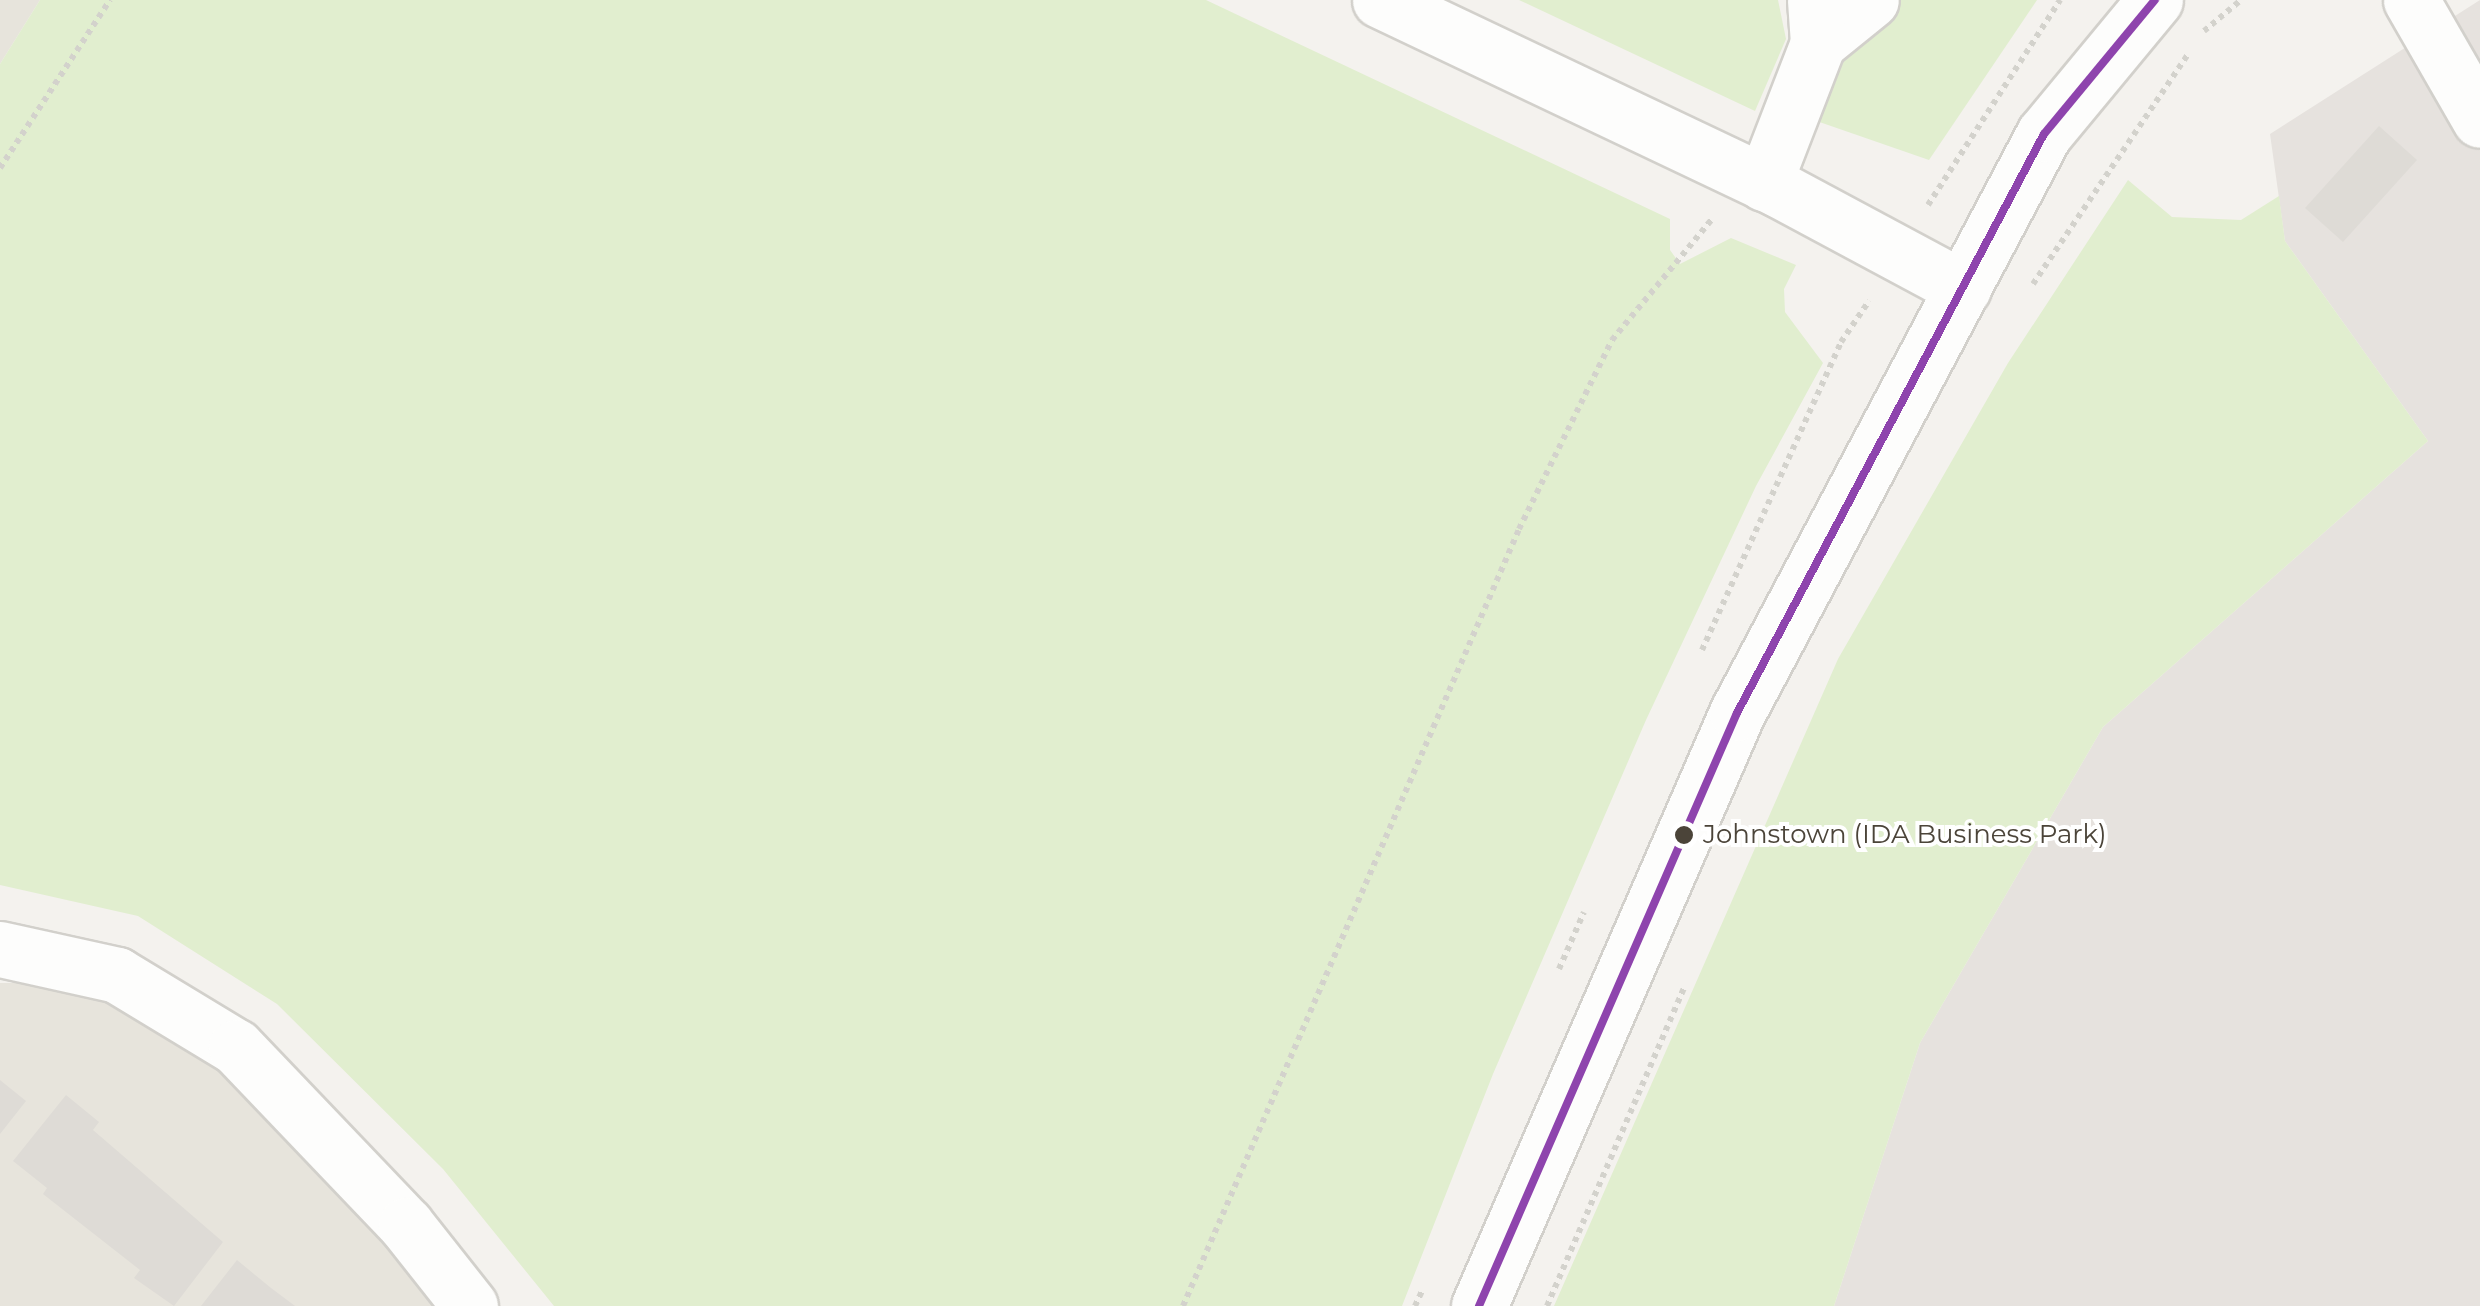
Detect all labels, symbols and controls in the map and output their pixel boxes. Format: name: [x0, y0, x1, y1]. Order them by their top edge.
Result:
place label: Johnstown (IDA Business Park): [1703, 819, 2107, 851]
marker: Johnstown (IDA Business Park): [1674, 825, 1694, 845]

